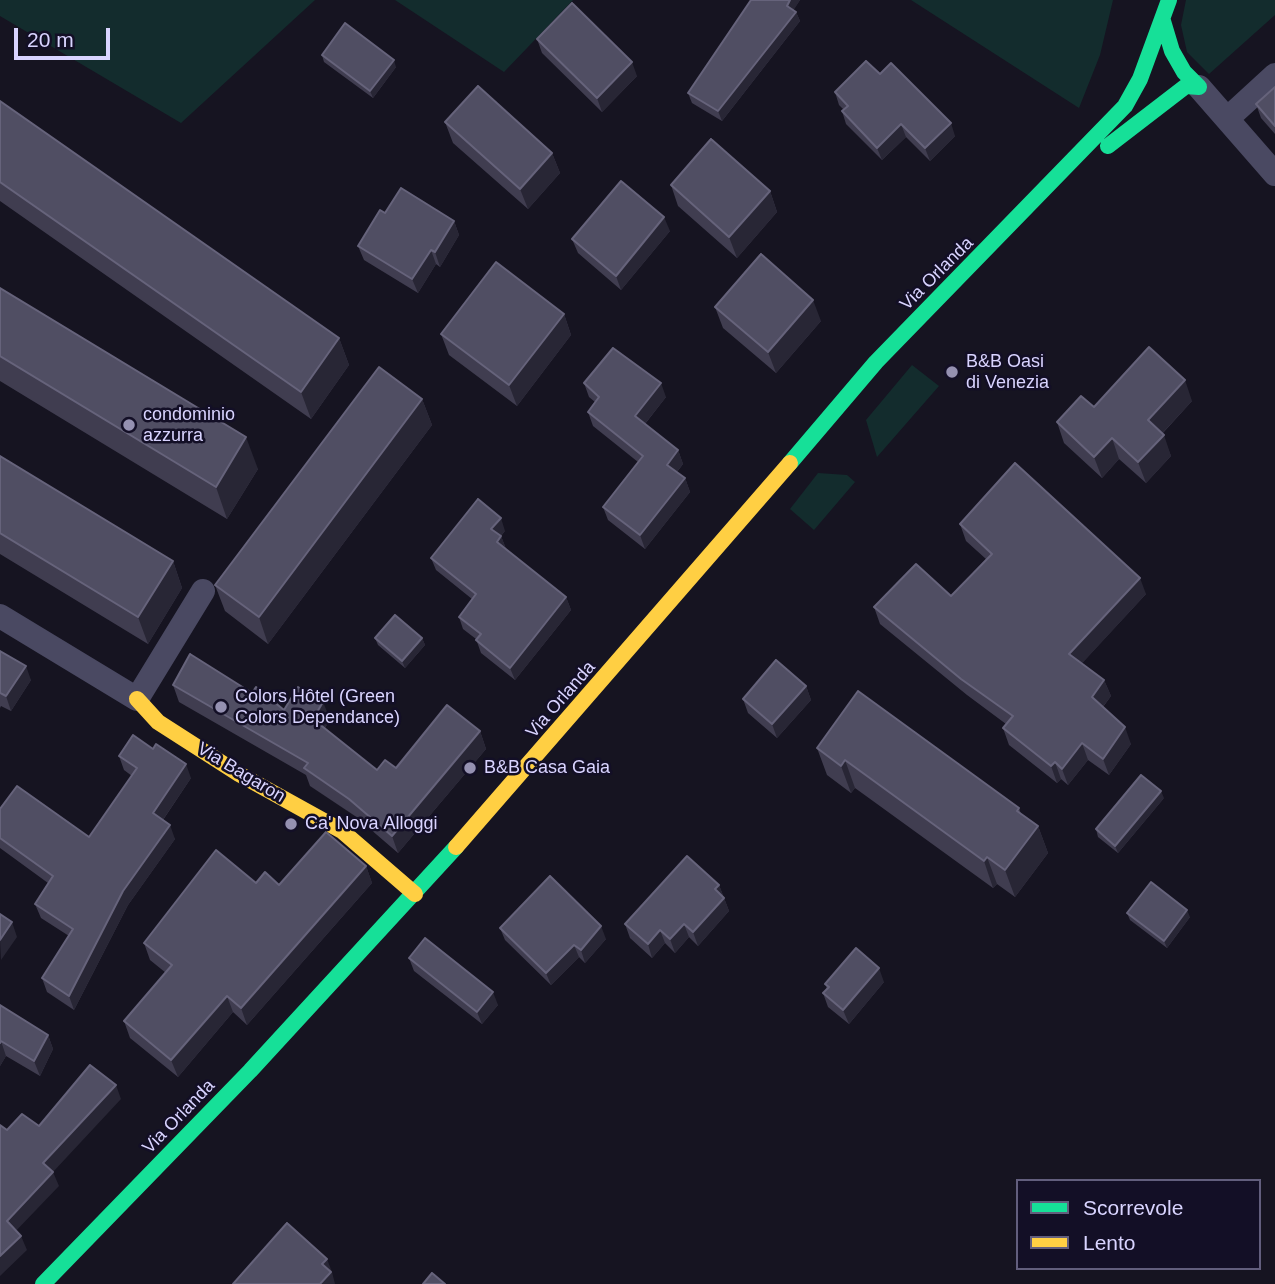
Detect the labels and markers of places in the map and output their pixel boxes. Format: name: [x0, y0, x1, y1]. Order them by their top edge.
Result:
place label: B&B Oasi di Venezia: [966, 351, 1049, 394]
marker: B&B Oasi di Venezia: [944, 364, 960, 380]
place label: condominio azzurra: [143, 404, 235, 446]
marker: condominio azzurra: [121, 417, 137, 433]
place label: Colors Hôtel (Green Colors Dependance): [235, 686, 400, 728]
marker: Colors Hôtel (Green Colors Dependance): [213, 699, 229, 715]
place label: B&B Casa Gaia: [484, 757, 610, 779]
marker: B&B Casa Gaia: [462, 760, 478, 776]
place label: Ca' Nova Alloggi: [305, 813, 438, 835]
marker: Ca' Nova Alloggi: [283, 816, 299, 832]

